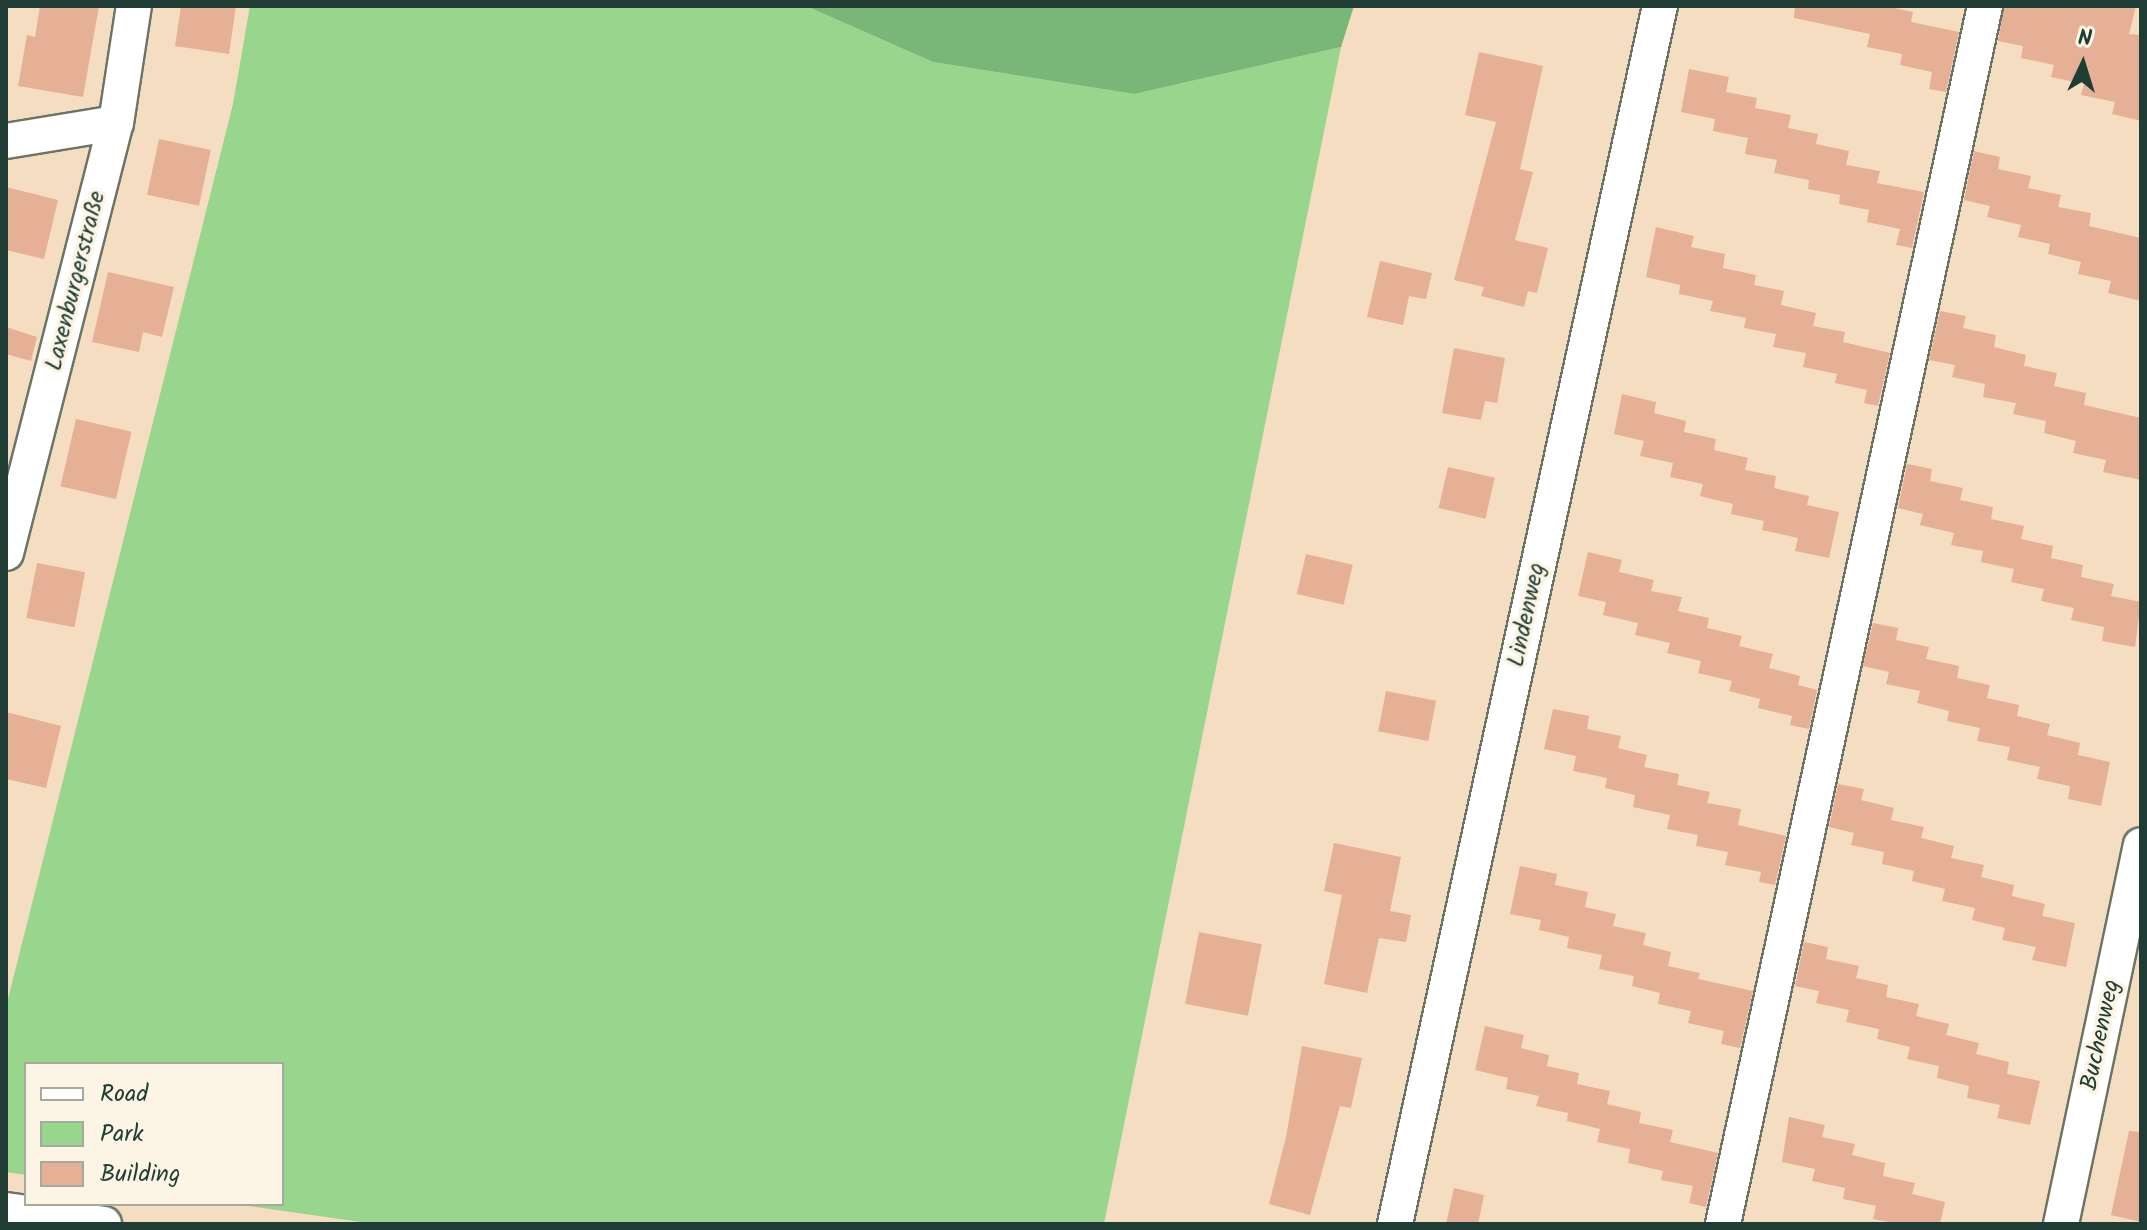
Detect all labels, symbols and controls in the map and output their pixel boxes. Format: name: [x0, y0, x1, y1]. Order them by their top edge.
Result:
text: N: [2077, 22, 2093, 58]
north arrow: [2043, 24, 2123, 104]
street label: Laxenburgerstraße: [40, 188, 112, 374]
street label: Lindenweg: [1502, 560, 1552, 670]
street label: Buchenweg: [2075, 977, 2127, 1093]
legend: [24, 1062, 284, 1206]
text: Road: [100, 1075, 148, 1114]
text: Park: [100, 1115, 144, 1154]
text: Building: [100, 1155, 180, 1194]

